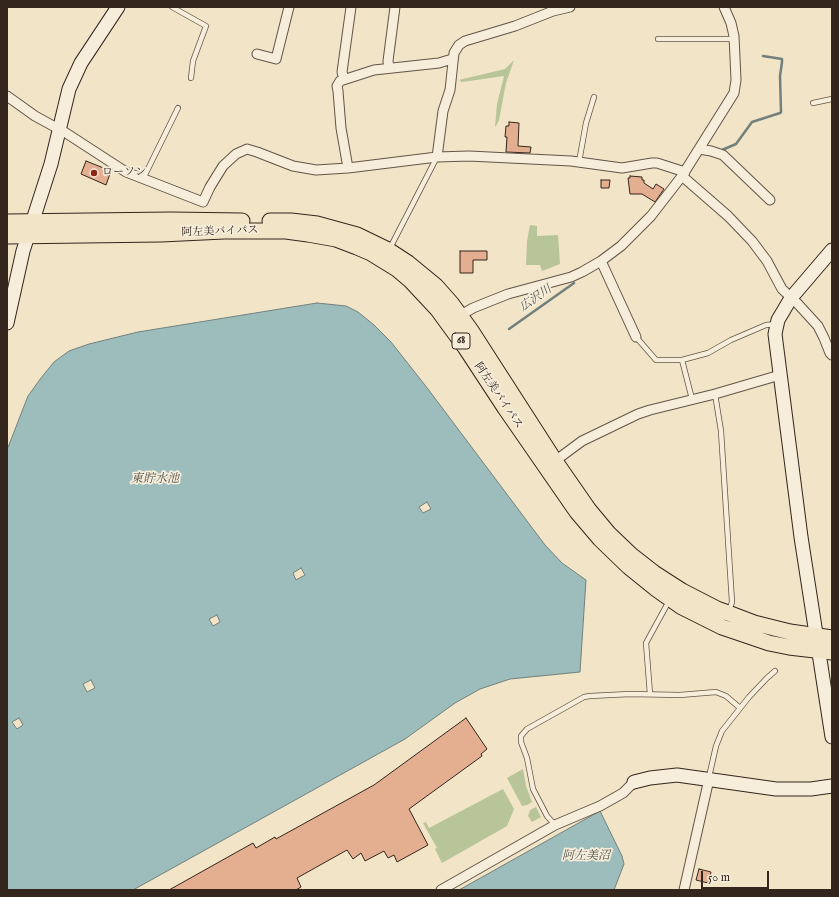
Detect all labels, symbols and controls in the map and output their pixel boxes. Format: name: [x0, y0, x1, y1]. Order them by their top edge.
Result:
place label: ローソン: [102, 166, 146, 180]
marker: ローソン: [89, 168, 99, 178]
street label: 阿左美バイパス: [181, 224, 259, 240]
water label: 広沢川: [517, 283, 555, 315]
road number: 68: [452, 333, 470, 349]
street label: 阿左美バイパス: [471, 360, 525, 432]
water label: 東貯水池: [131, 473, 179, 487]
water label: 阿左美沼: [562, 850, 610, 864]
scale bar: [703, 863, 771, 889]
text: 50 m: [708, 870, 730, 885]

